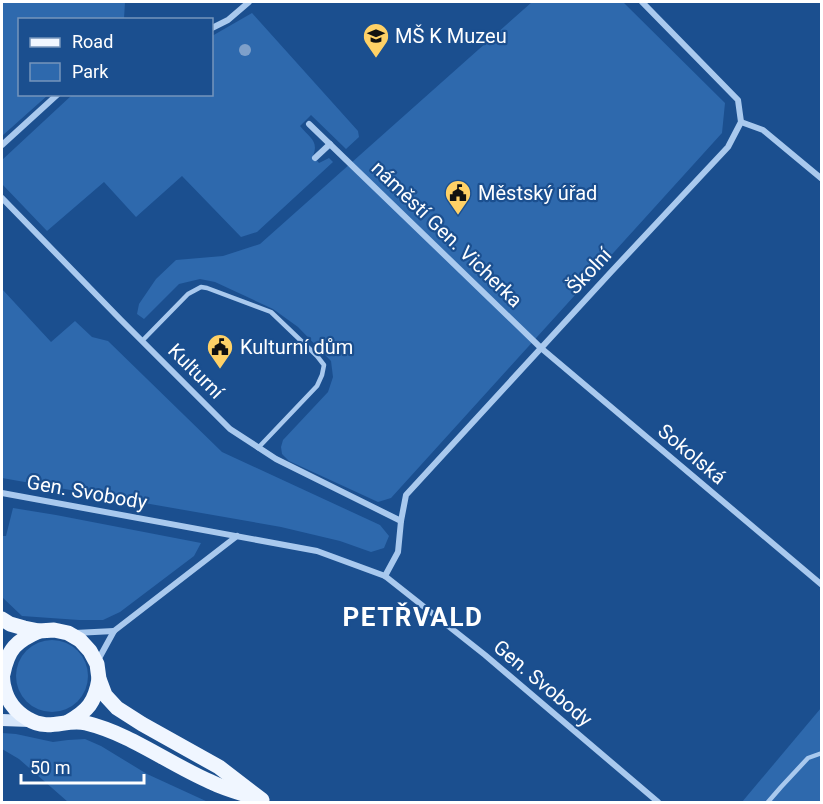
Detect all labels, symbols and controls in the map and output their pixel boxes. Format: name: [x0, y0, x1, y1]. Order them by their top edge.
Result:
legend: [18, 18, 213, 96]
school or university icon: MŠ K Muzeu: [361, 21, 391, 59]
place label: MŠ K Muzeu: [395, 24, 507, 48]
text: Road: [72, 31, 113, 52]
text: Park: [72, 61, 109, 82]
street label: náměstí Gen. Vicherka: [367, 156, 527, 312]
public building icon: Městský úřad: [443, 178, 473, 216]
place label: Městský úřad: [478, 181, 597, 205]
street label: Školní: [562, 242, 617, 299]
public building icon: Kulturní dům: [205, 332, 235, 370]
place label: Kulturní dům: [240, 335, 353, 359]
street label: Kulturní: [163, 338, 229, 404]
street label: Sokolská: [653, 419, 731, 489]
street label: Gen. Svobody: [25, 470, 150, 514]
district label: PETŘVALD: [343, 602, 483, 632]
street label: Gen. Svobody: [489, 635, 598, 732]
scale bar: [21, 747, 144, 785]
text: 50 m: [30, 757, 70, 778]

